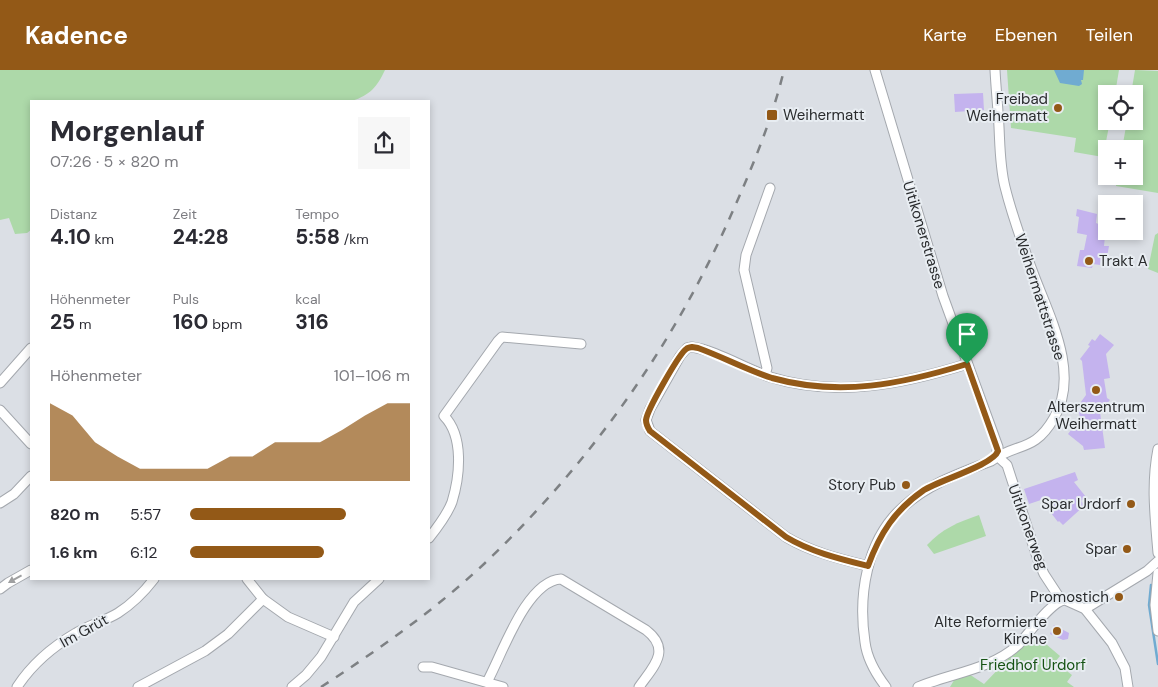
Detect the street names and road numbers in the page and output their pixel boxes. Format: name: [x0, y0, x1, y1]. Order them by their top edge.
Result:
street label: Uitikonerstrasse: [898, 179, 950, 291]
street label: Weihermattstrasse: [1010, 231, 1070, 363]
street label: Uitikonerweg: [1003, 482, 1053, 572]
street label: Im Grüt: [56, 610, 112, 652]

